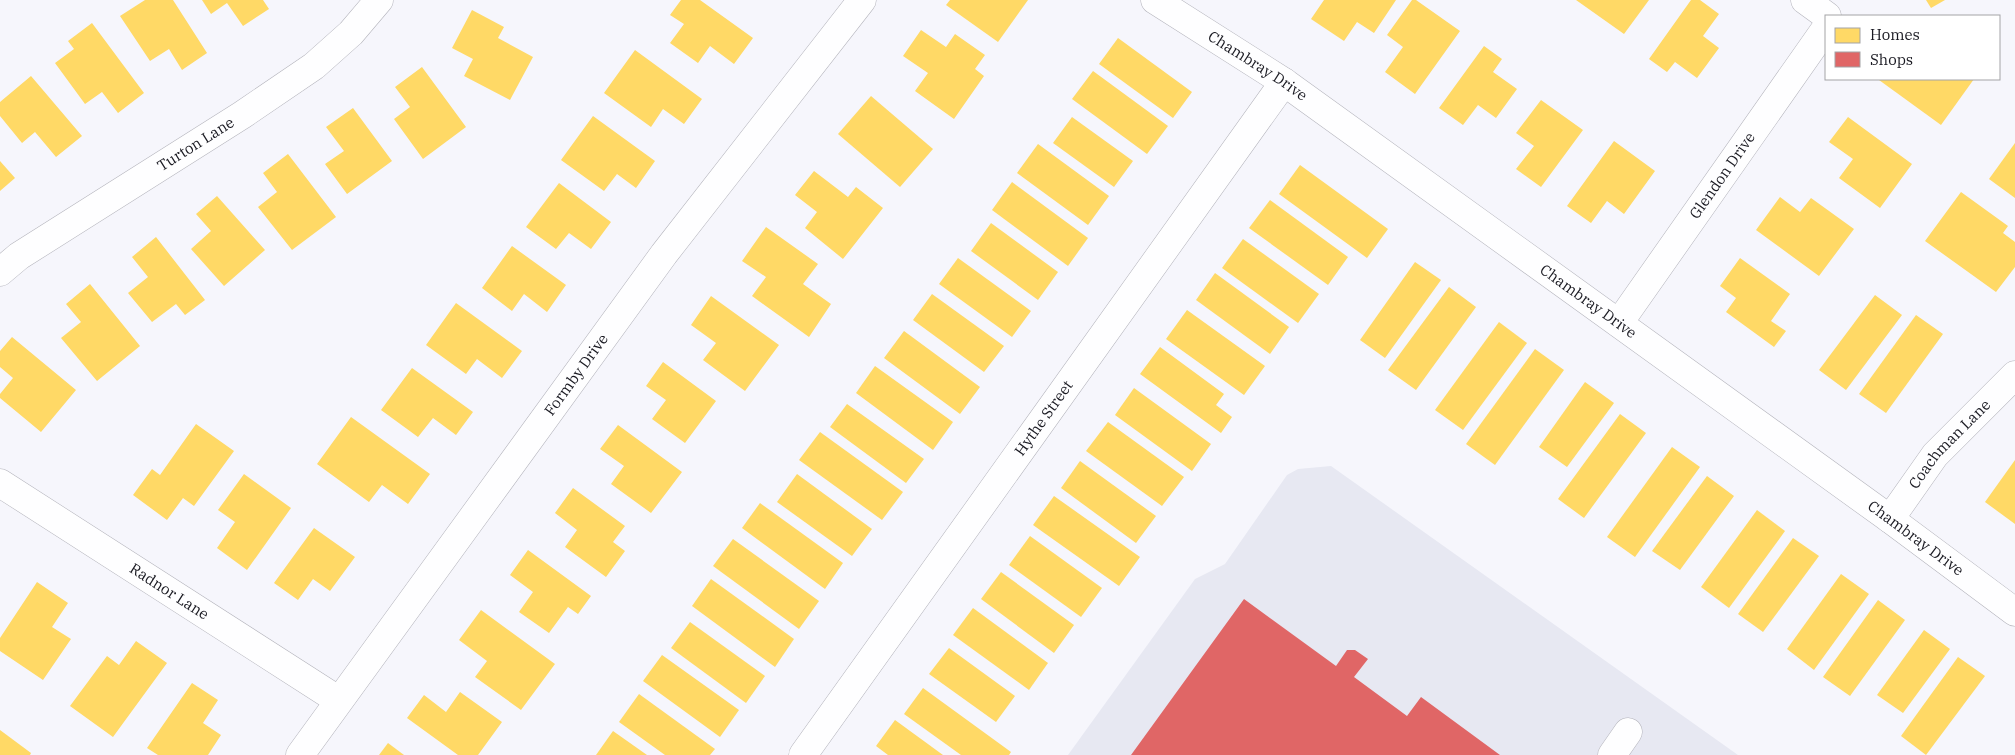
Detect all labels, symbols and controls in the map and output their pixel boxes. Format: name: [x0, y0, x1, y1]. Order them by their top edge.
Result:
legend: [1825, 15, 2000, 80]
text: Homes: [1870, 25, 1920, 44]
street label: Chambray Drive: [1205, 26, 1311, 105]
text: Shops: [1870, 50, 1913, 69]
street label: Turton Lane: [154, 112, 237, 175]
street label: Glendon Drive: [1685, 128, 1759, 222]
street label: Chambray Drive: [1536, 260, 1641, 342]
street label: Formby Drive: [540, 330, 612, 419]
street label: Hythe Street: [1010, 376, 1077, 459]
street label: Coachman Lane: [1904, 395, 1994, 492]
street label: Chambray Drive: [1864, 496, 1968, 580]
street label: Radnor Lane: [126, 559, 213, 624]

